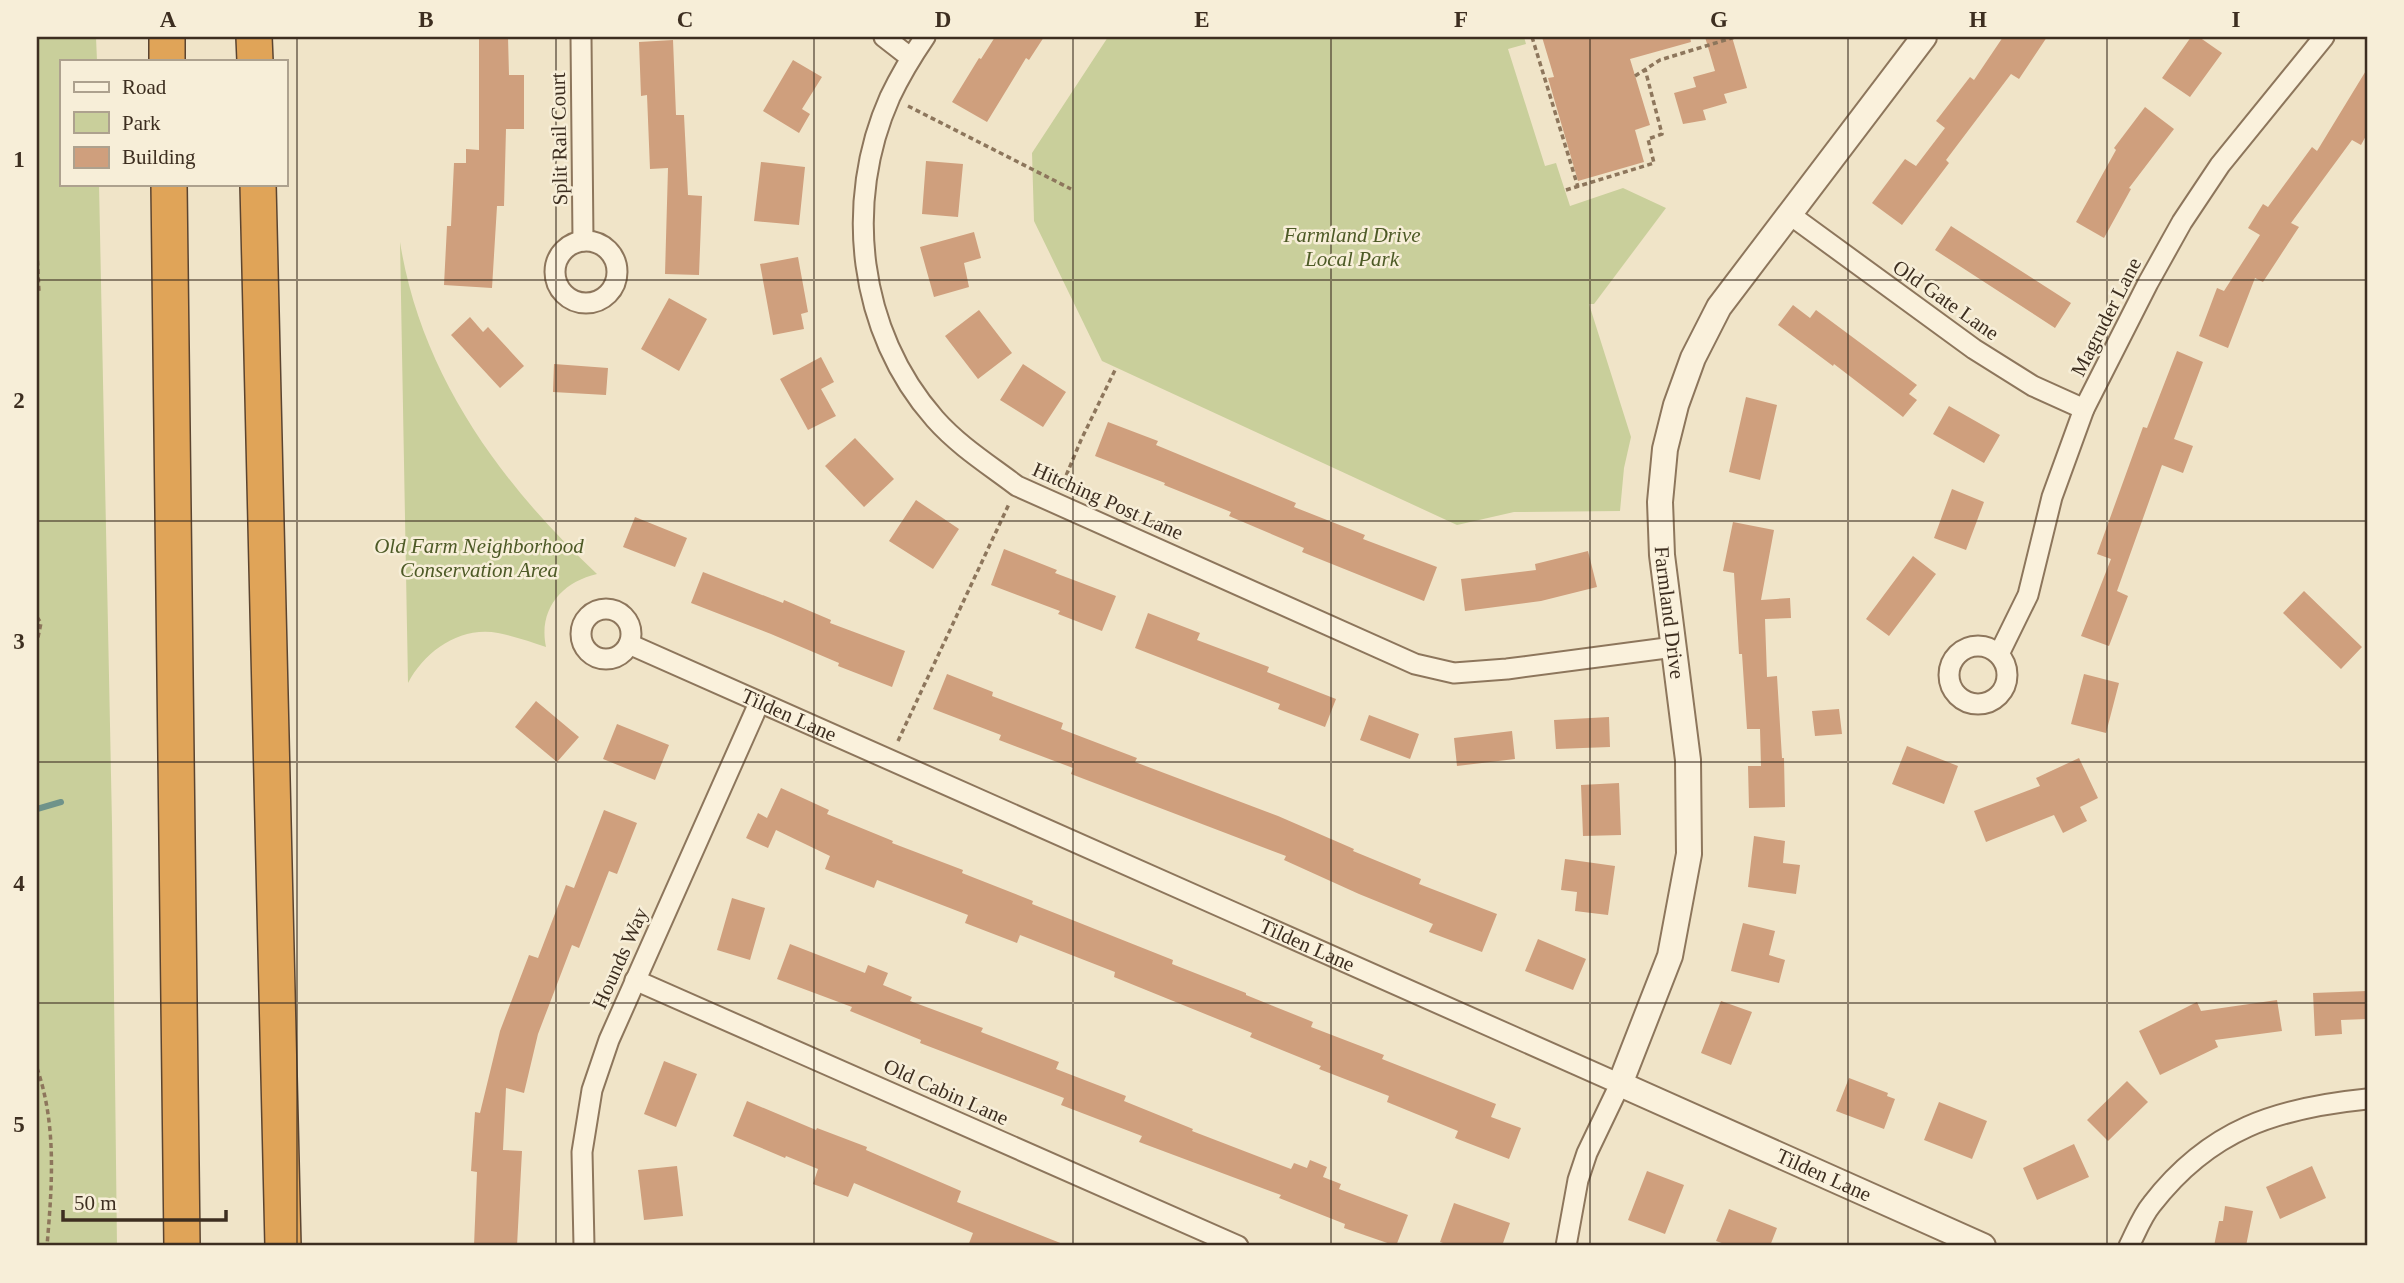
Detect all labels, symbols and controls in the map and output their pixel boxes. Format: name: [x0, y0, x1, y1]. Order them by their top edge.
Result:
text: A: [160, 7, 177, 32]
text: B: [418, 7, 434, 32]
text: C: [677, 7, 693, 32]
text: D: [935, 7, 951, 32]
text: E: [1194, 7, 1210, 32]
text: F: [1454, 7, 1468, 32]
text: G: [1710, 7, 1728, 32]
text: H: [1969, 7, 1987, 32]
text: I: [2232, 7, 2241, 32]
legend: [60, 60, 287, 186]
street label: Split Rail Court: [546, 72, 572, 206]
text: Road: [122, 75, 167, 99]
text: Park: [122, 111, 161, 135]
text: Building: [122, 145, 196, 169]
text: 1: [13, 147, 25, 172]
park label: Farmland Drive Local Park: [1282, 223, 1421, 271]
street label: Magruder Lane: [2066, 254, 2146, 380]
street label: Old Gate Lane: [1888, 255, 2004, 345]
text: 2: [13, 388, 25, 413]
street label: Hitching Post Lane: [1029, 457, 1187, 545]
park label: Old Farm Neighborhood Conservation Area: [374, 534, 584, 582]
street label: Farmland Drive: [1650, 546, 1690, 680]
text: 3: [13, 629, 25, 654]
street label: Tilden Lane: [738, 683, 840, 747]
text: 4: [13, 871, 25, 896]
street label: Hounds Way: [587, 903, 653, 1012]
street label: Tilden Lane: [1256, 914, 1358, 977]
street label: Old Cabin Lane: [880, 1054, 1012, 1130]
text: 5: [13, 1112, 25, 1137]
street label: Tilden Lane: [1773, 1143, 1875, 1207]
scale bar: [63, 1178, 226, 1222]
text: 50 m: [74, 1191, 117, 1215]

